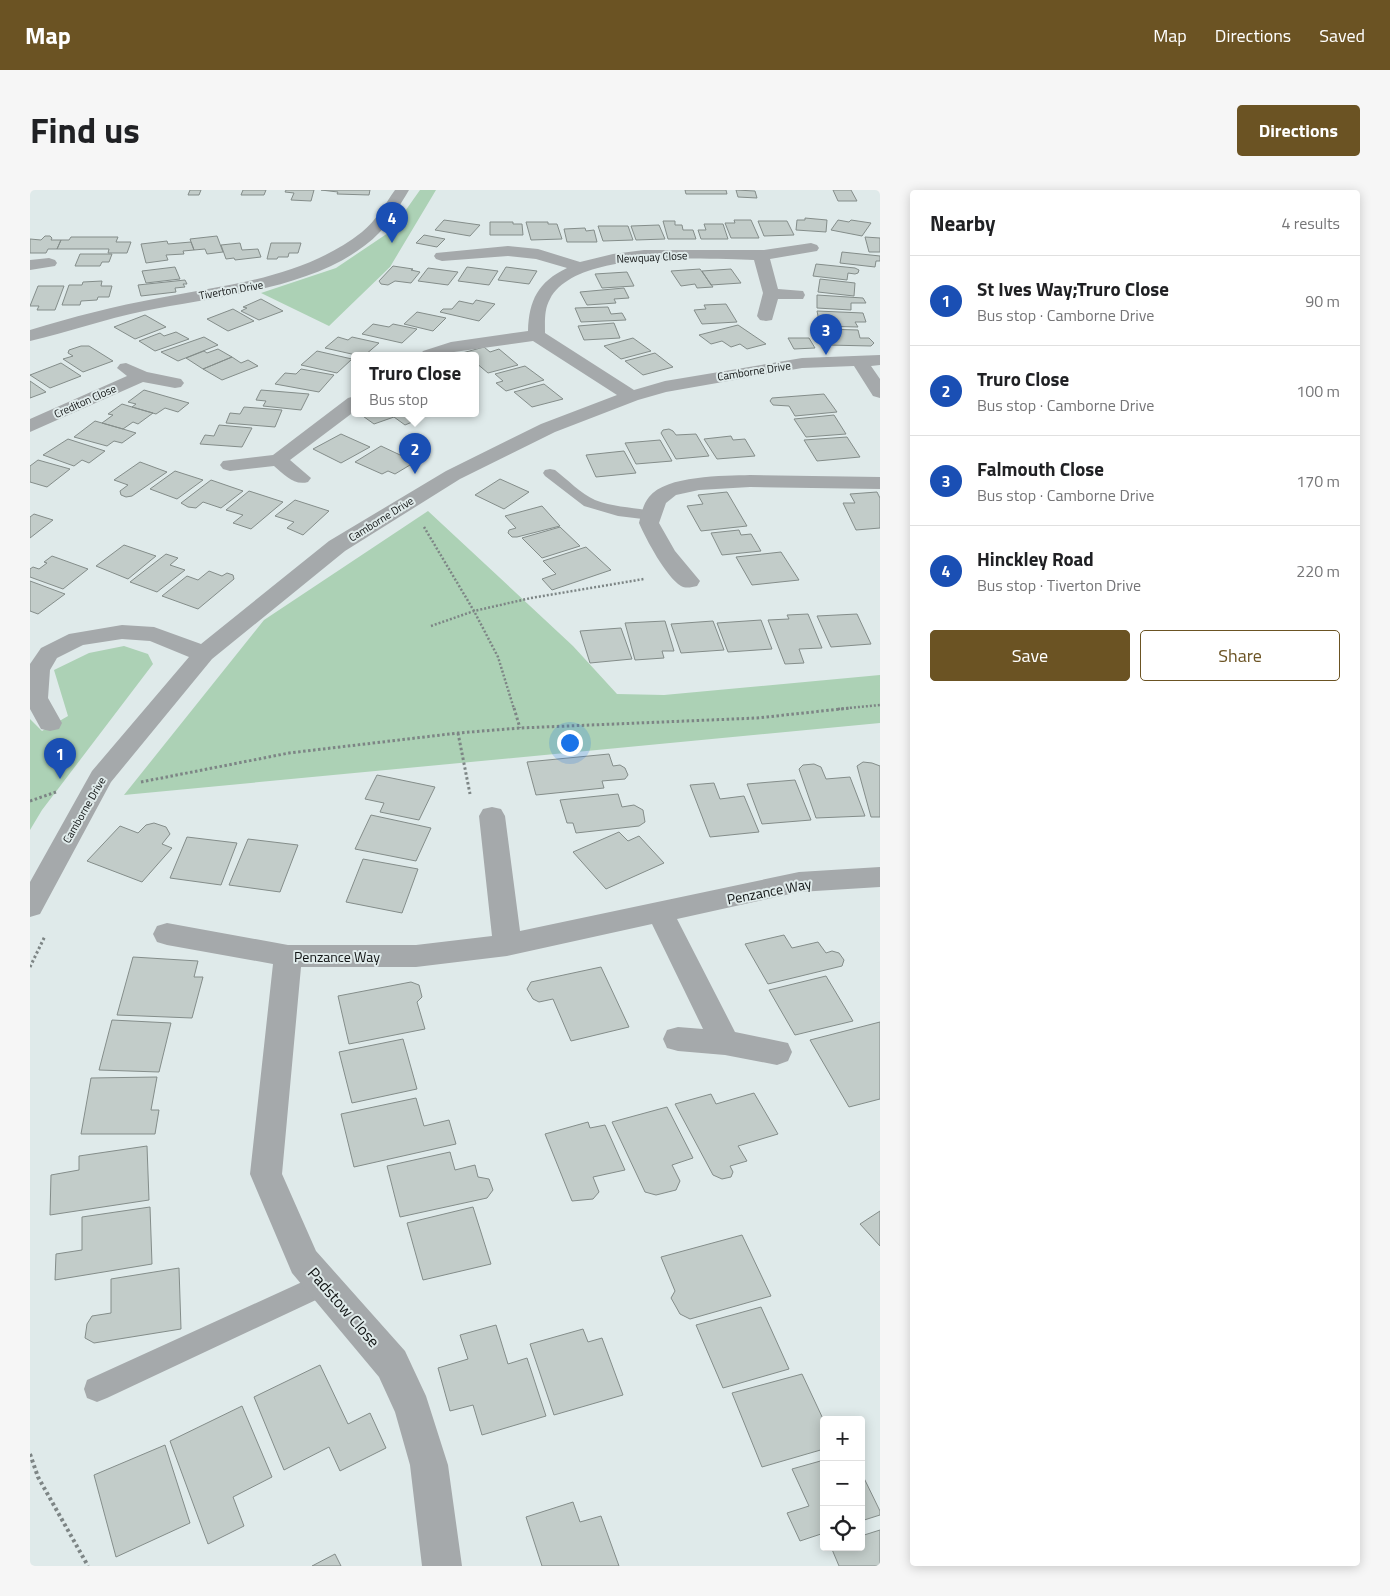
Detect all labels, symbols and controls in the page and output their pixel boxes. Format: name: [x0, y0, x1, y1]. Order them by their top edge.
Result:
text: Map: [25, 17, 71, 53]
text: Map: [1153, 22, 1187, 49]
text: Directions: [1215, 22, 1291, 49]
text: Saved: [1319, 22, 1365, 49]
text: Find us: [30, 103, 140, 157]
button: Directions: [1237, 105, 1360, 156]
pin: 4: [376, 202, 408, 243]
text: Nearby: [930, 207, 995, 239]
text: 4 results: [1281, 211, 1340, 235]
street label: Newquay Close: [616, 247, 688, 267]
text: St Ives Way;Truro Close: [977, 274, 1169, 303]
street label: Tiverton Drive: [198, 276, 265, 304]
text: 1: [942, 289, 950, 313]
text: 90 m: [1305, 289, 1340, 313]
text: Bus stop · Camborne Drive: [977, 303, 1154, 327]
pin: 3: [810, 314, 842, 355]
popup: [351, 352, 479, 417]
street label: Camborne Drive: [716, 357, 792, 385]
text: Truro Close: [369, 358, 461, 387]
text: Truro Close: [977, 364, 1069, 393]
text: 2: [942, 379, 950, 403]
text: 100 m: [1296, 379, 1340, 403]
street label: Crediton Close: [51, 380, 119, 422]
text: Bus stop: [369, 387, 428, 411]
text: Bus stop · Camborne Drive: [977, 393, 1154, 417]
pin: 2: [399, 433, 431, 474]
text: Falmouth Close: [977, 454, 1104, 483]
text: 3: [942, 469, 950, 493]
text: 170 m: [1296, 469, 1340, 493]
text: Bus stop · Camborne Drive: [977, 483, 1154, 507]
street label: Camborne Drive: [345, 492, 417, 545]
text: Hinckley Road: [977, 544, 1094, 573]
text: 4: [942, 559, 950, 583]
text: 220 m: [1296, 559, 1340, 583]
text: Bus stop · Tiverton Drive: [977, 573, 1141, 597]
button: Save: [930, 630, 1130, 681]
button: Share: [1140, 630, 1340, 681]
your location: [557, 730, 583, 756]
pin: 1: [44, 738, 76, 779]
street label: Camborne Drive: [59, 774, 110, 846]
street label: Penzance Way: [725, 872, 813, 909]
street label: Penzance Way: [294, 946, 380, 967]
street label: Padstow Close: [302, 1262, 386, 1352]
map controls: [820, 1416, 865, 1551]
button: +: [820, 1416, 865, 1461]
button: −: [820, 1461, 865, 1506]
button: locate: [820, 1506, 865, 1551]

